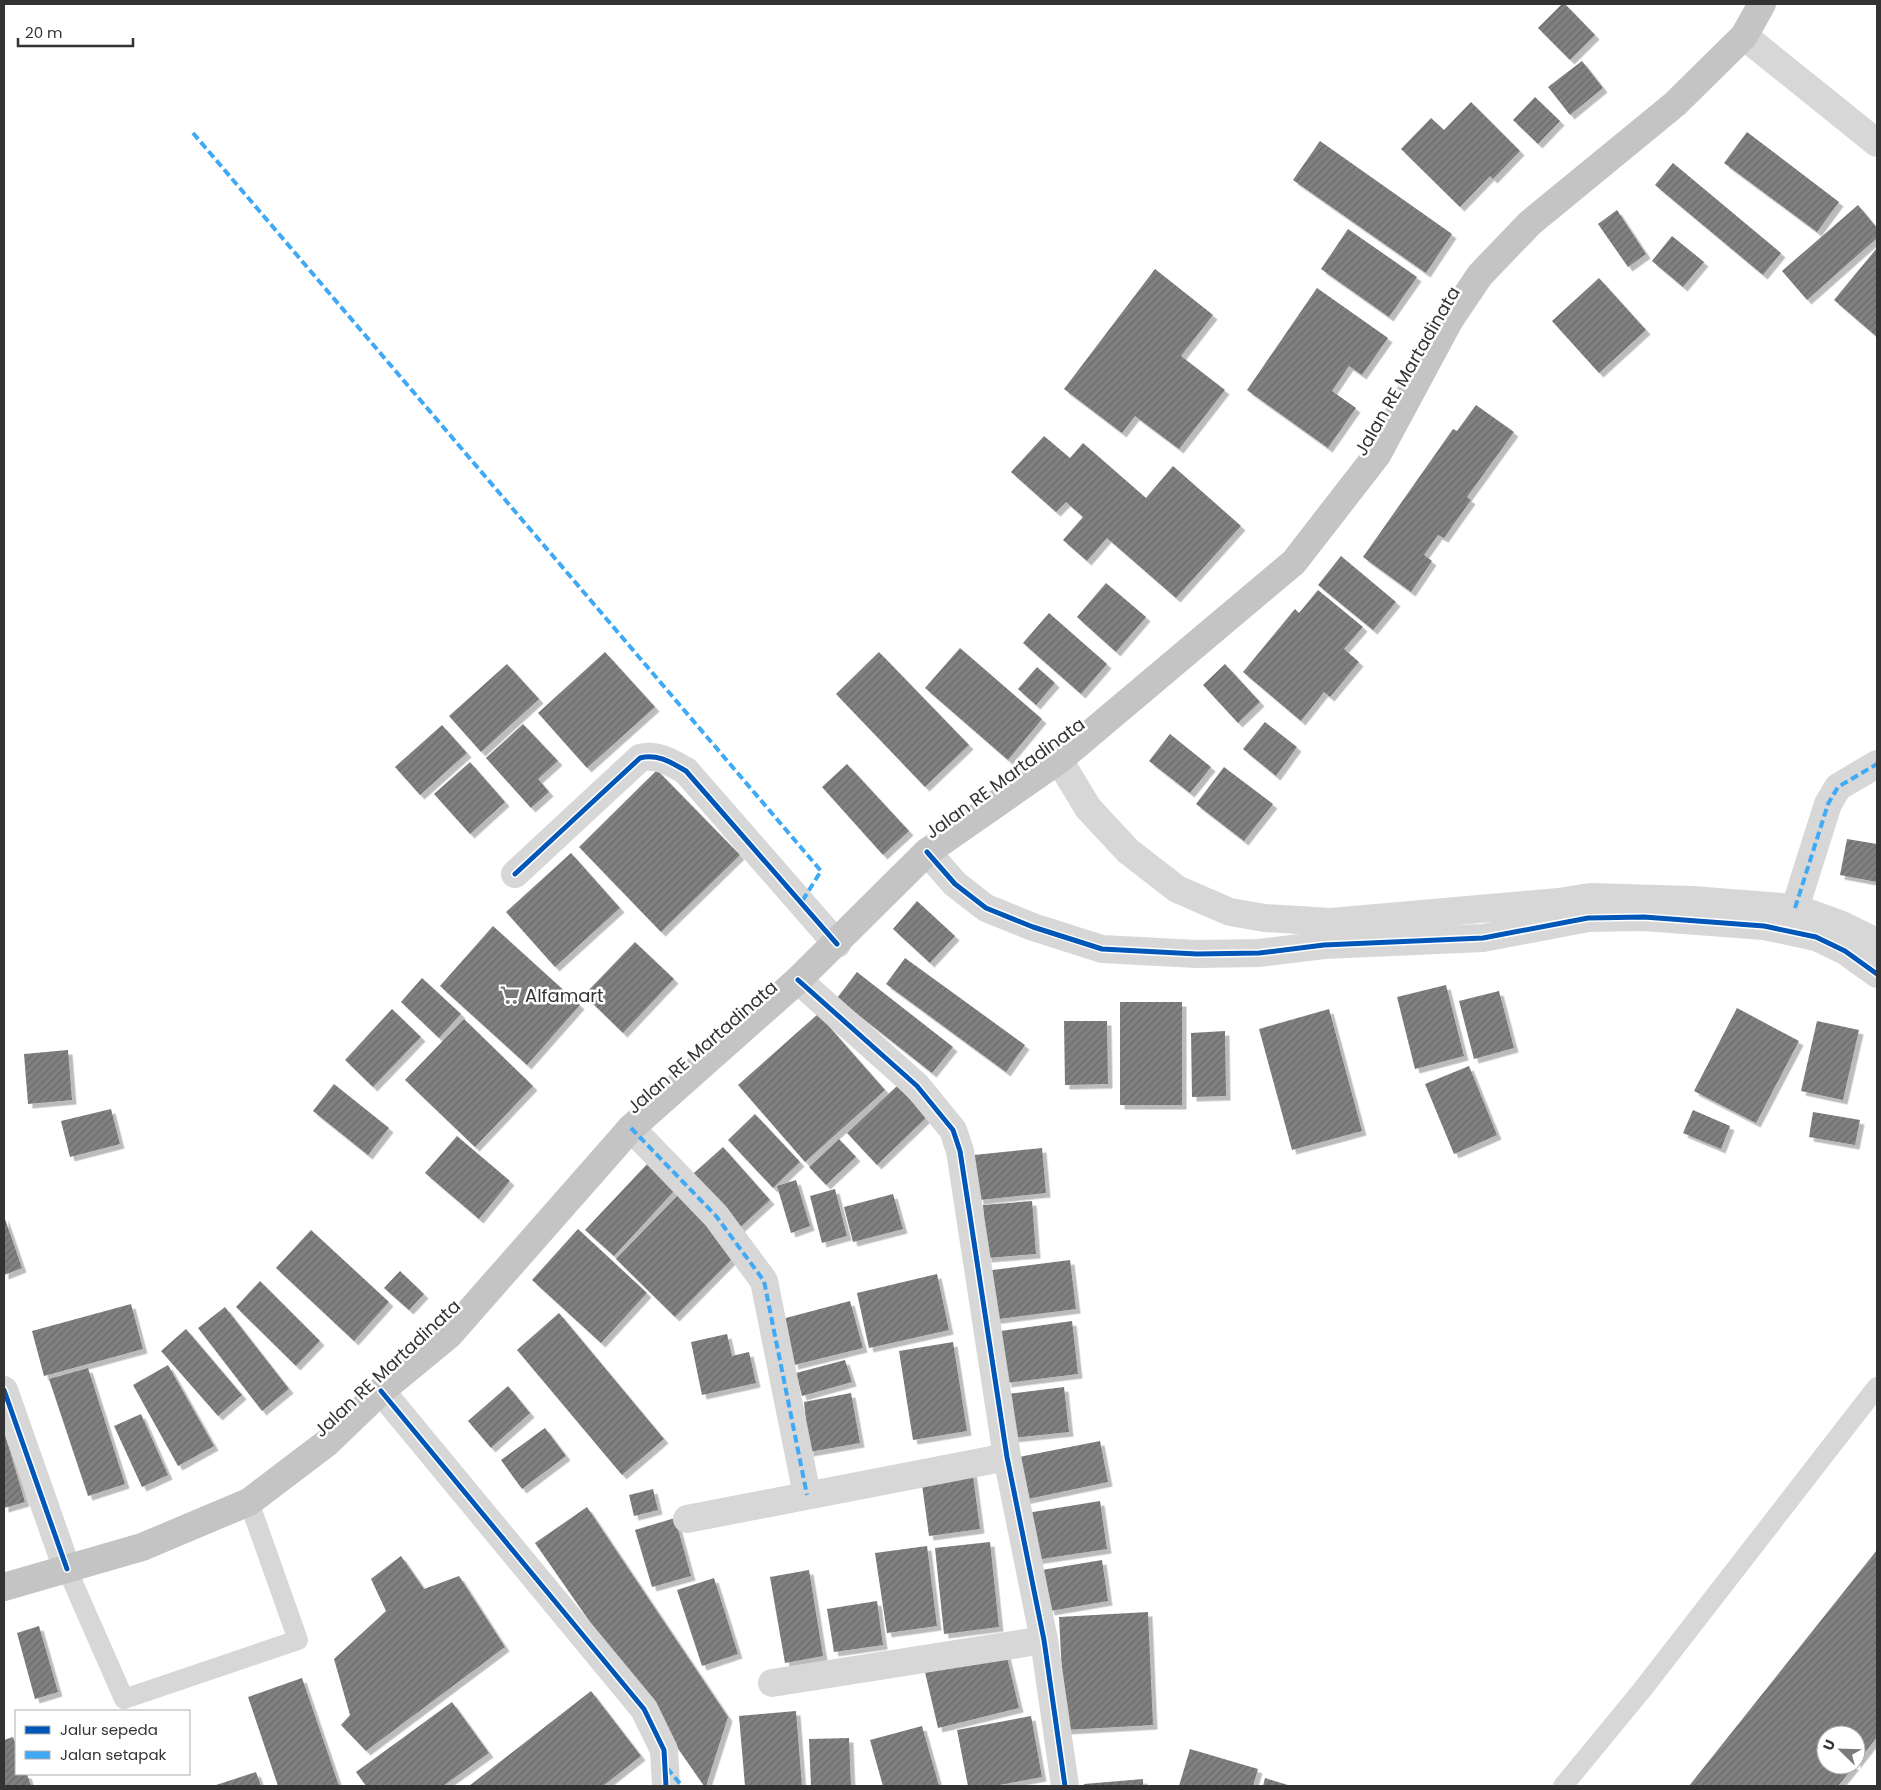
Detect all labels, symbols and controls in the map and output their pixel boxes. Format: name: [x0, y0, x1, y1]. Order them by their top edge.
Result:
scale bar: [18, 15, 132, 47]
text: 20 m: [25, 22, 63, 43]
street label: Jalan RE Martadinata: [1348, 282, 1466, 460]
street label: Jalan RE Martadinata: [920, 712, 1090, 844]
street label: Jalan RE Martadinata: [621, 975, 783, 1119]
place label: Alfamart: [525, 983, 604, 1008]
supermarket icon: Alfamart: [499, 984, 521, 1006]
street label: Jalan RE Martadinata: [308, 1293, 466, 1443]
legend: [15, 1710, 190, 1775]
text: Jalur sepeda: [60, 1719, 158, 1740]
north arrow: [1816, 1725, 1866, 1775]
text: U: [1818, 1736, 1840, 1753]
text: Jalan setapak: [60, 1744, 167, 1765]

